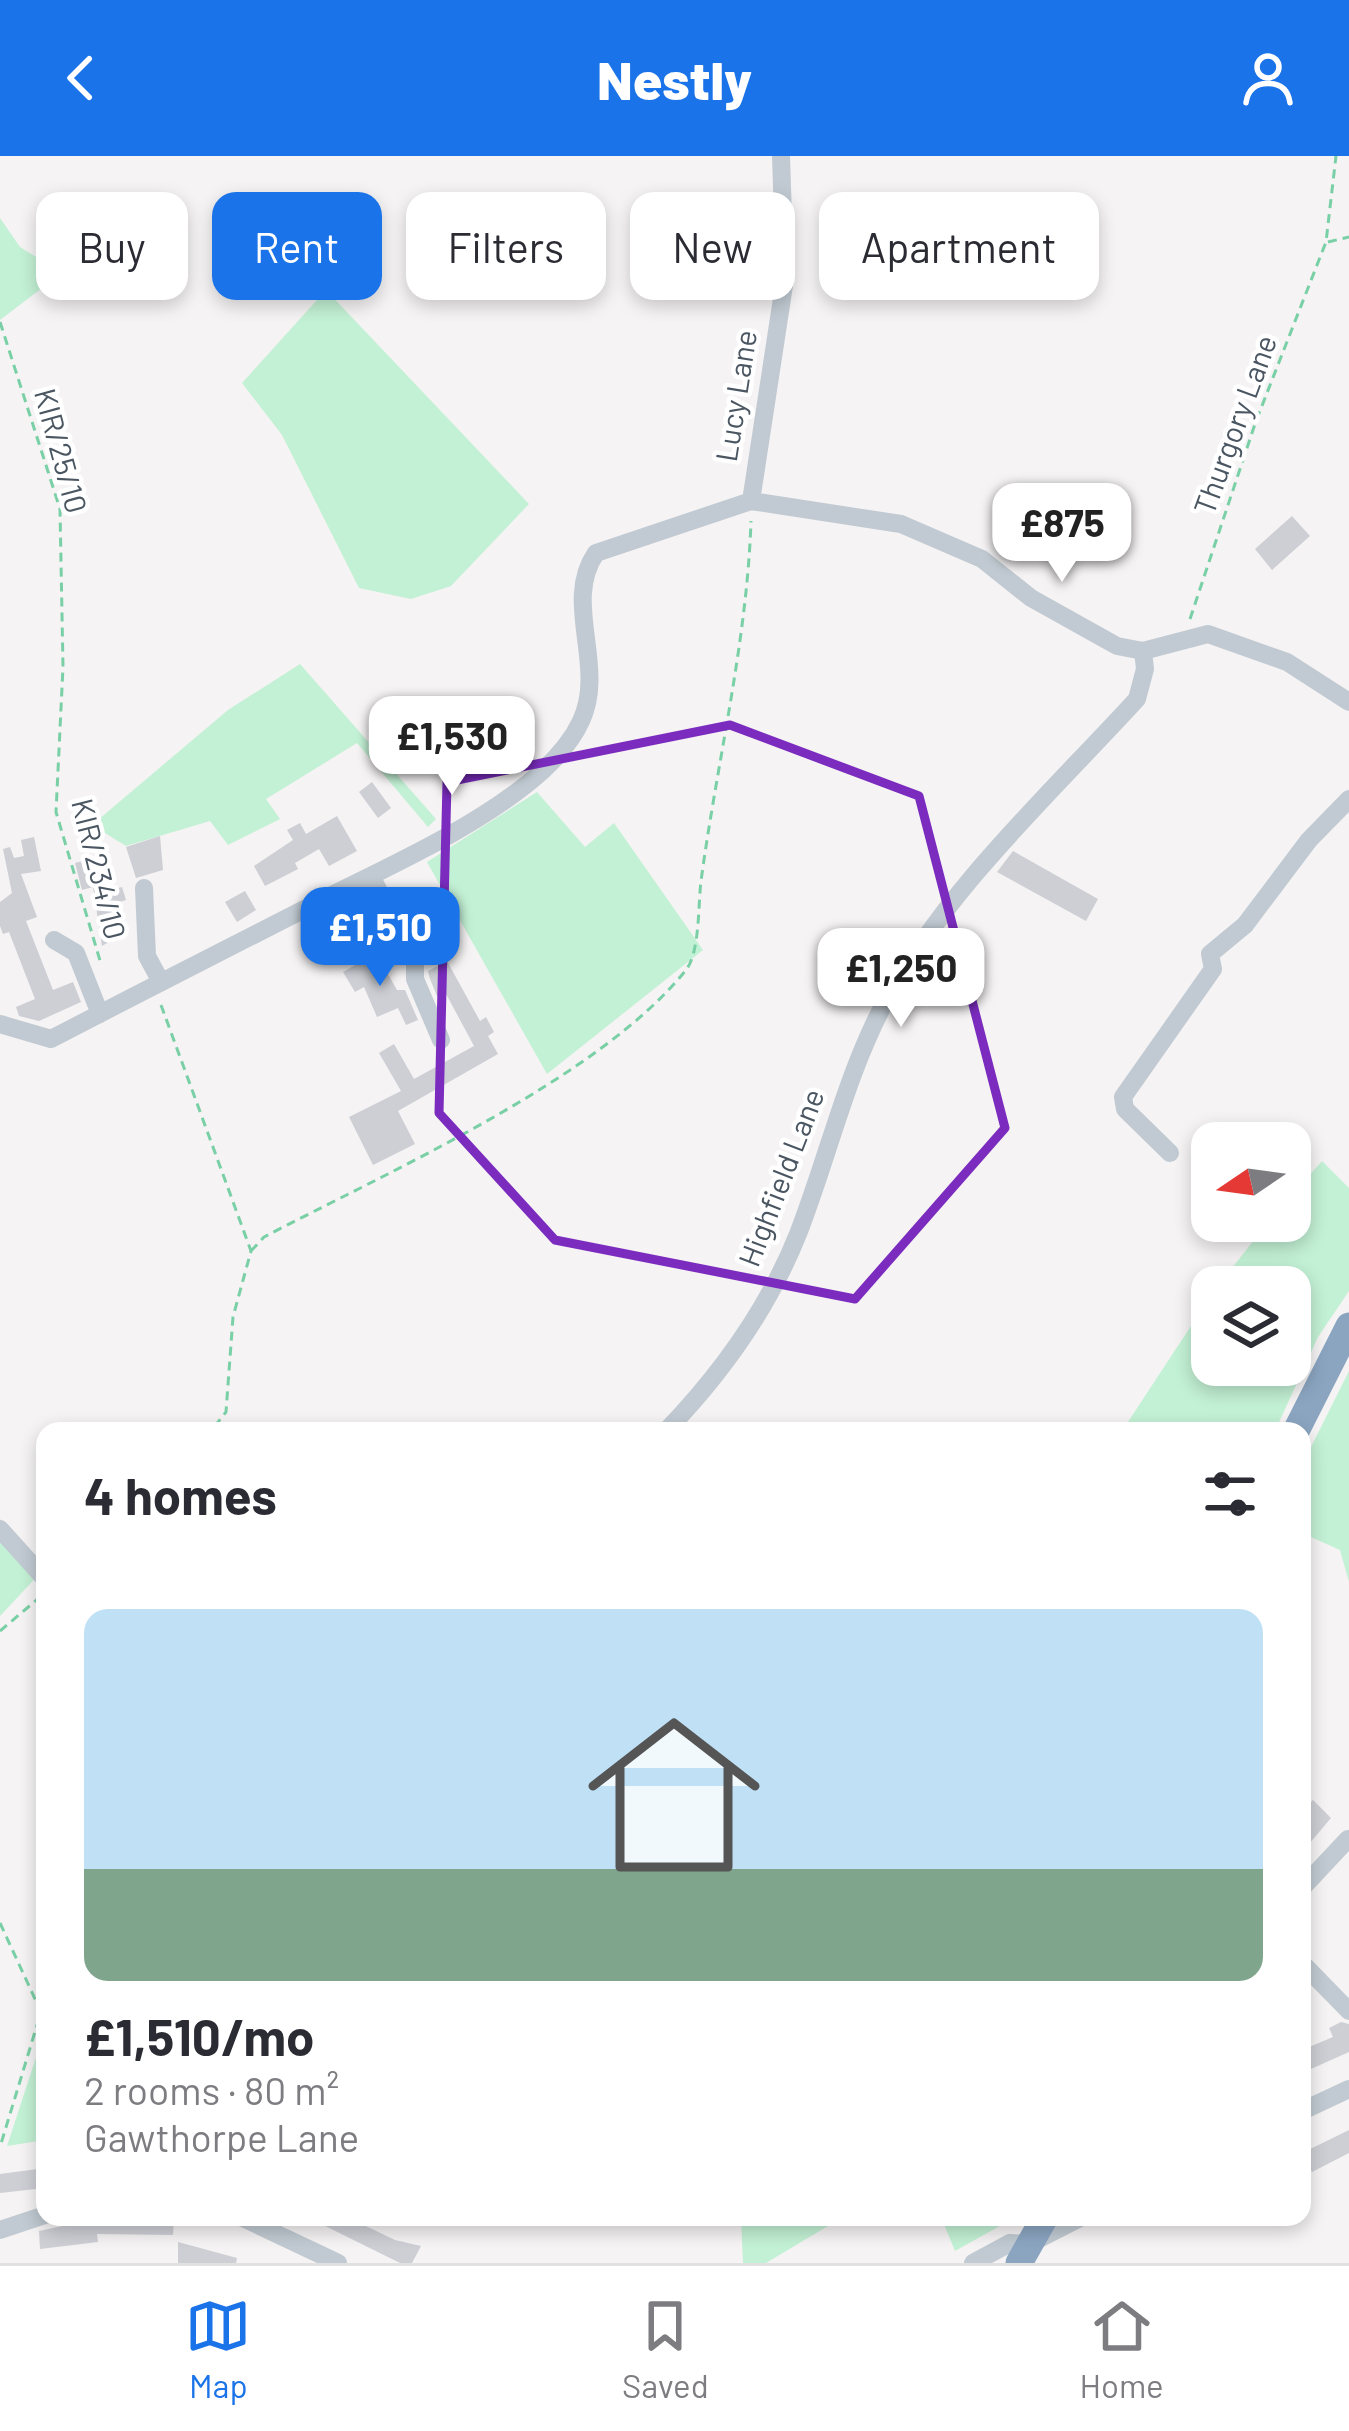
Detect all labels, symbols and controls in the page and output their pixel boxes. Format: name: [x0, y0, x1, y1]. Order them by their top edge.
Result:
icon: back: [48, 45, 114, 111]
icon: person: [1235, 45, 1301, 111]
text: Nestly: [597, 46, 752, 111]
chip: Buy: [36, 192, 188, 300]
chip: Rent: [212, 192, 382, 300]
chip: Filters: [406, 192, 606, 300]
chip: New: [630, 192, 795, 300]
chip: Apartment: [819, 192, 1099, 300]
street label: Lucy Lane: [707, 327, 763, 464]
street label: Thurgory Lane: [1185, 330, 1283, 519]
street label: KIR/25/10: [28, 384, 96, 517]
pin: £875: [991, 483, 1133, 585]
text: £875: [1019, 498, 1105, 545]
pin: £1,530: [354, 696, 550, 798]
text: £1,530: [396, 711, 508, 758]
street label: KIR/234/10: [65, 794, 135, 943]
pin: £1,510: [282, 887, 478, 989]
text: £1,510: [328, 902, 432, 949]
pin: £1,250: [803, 928, 999, 1030]
text: £1,250: [844, 943, 958, 990]
street label: Highfield Lane: [730, 1083, 831, 1271]
north arrow: [1191, 1122, 1311, 1242]
map controls: [1191, 1122, 1311, 1386]
button: layers: [1191, 1266, 1311, 1386]
icon: filters: [1197, 1461, 1263, 1527]
text: 4 homes: [84, 1464, 277, 1525]
icon: home: [566, 1687, 782, 1903]
text: £1,510/mo: [84, 2005, 314, 2066]
text: 2 rooms · 80 m²: [84, 2066, 339, 2113]
text: Gawthorpe Lane: [84, 2113, 359, 2160]
tab: Map: [185, 2293, 251, 2405]
tab: Saved: [622, 2293, 709, 2405]
tab: Home: [1079, 2293, 1164, 2405]

